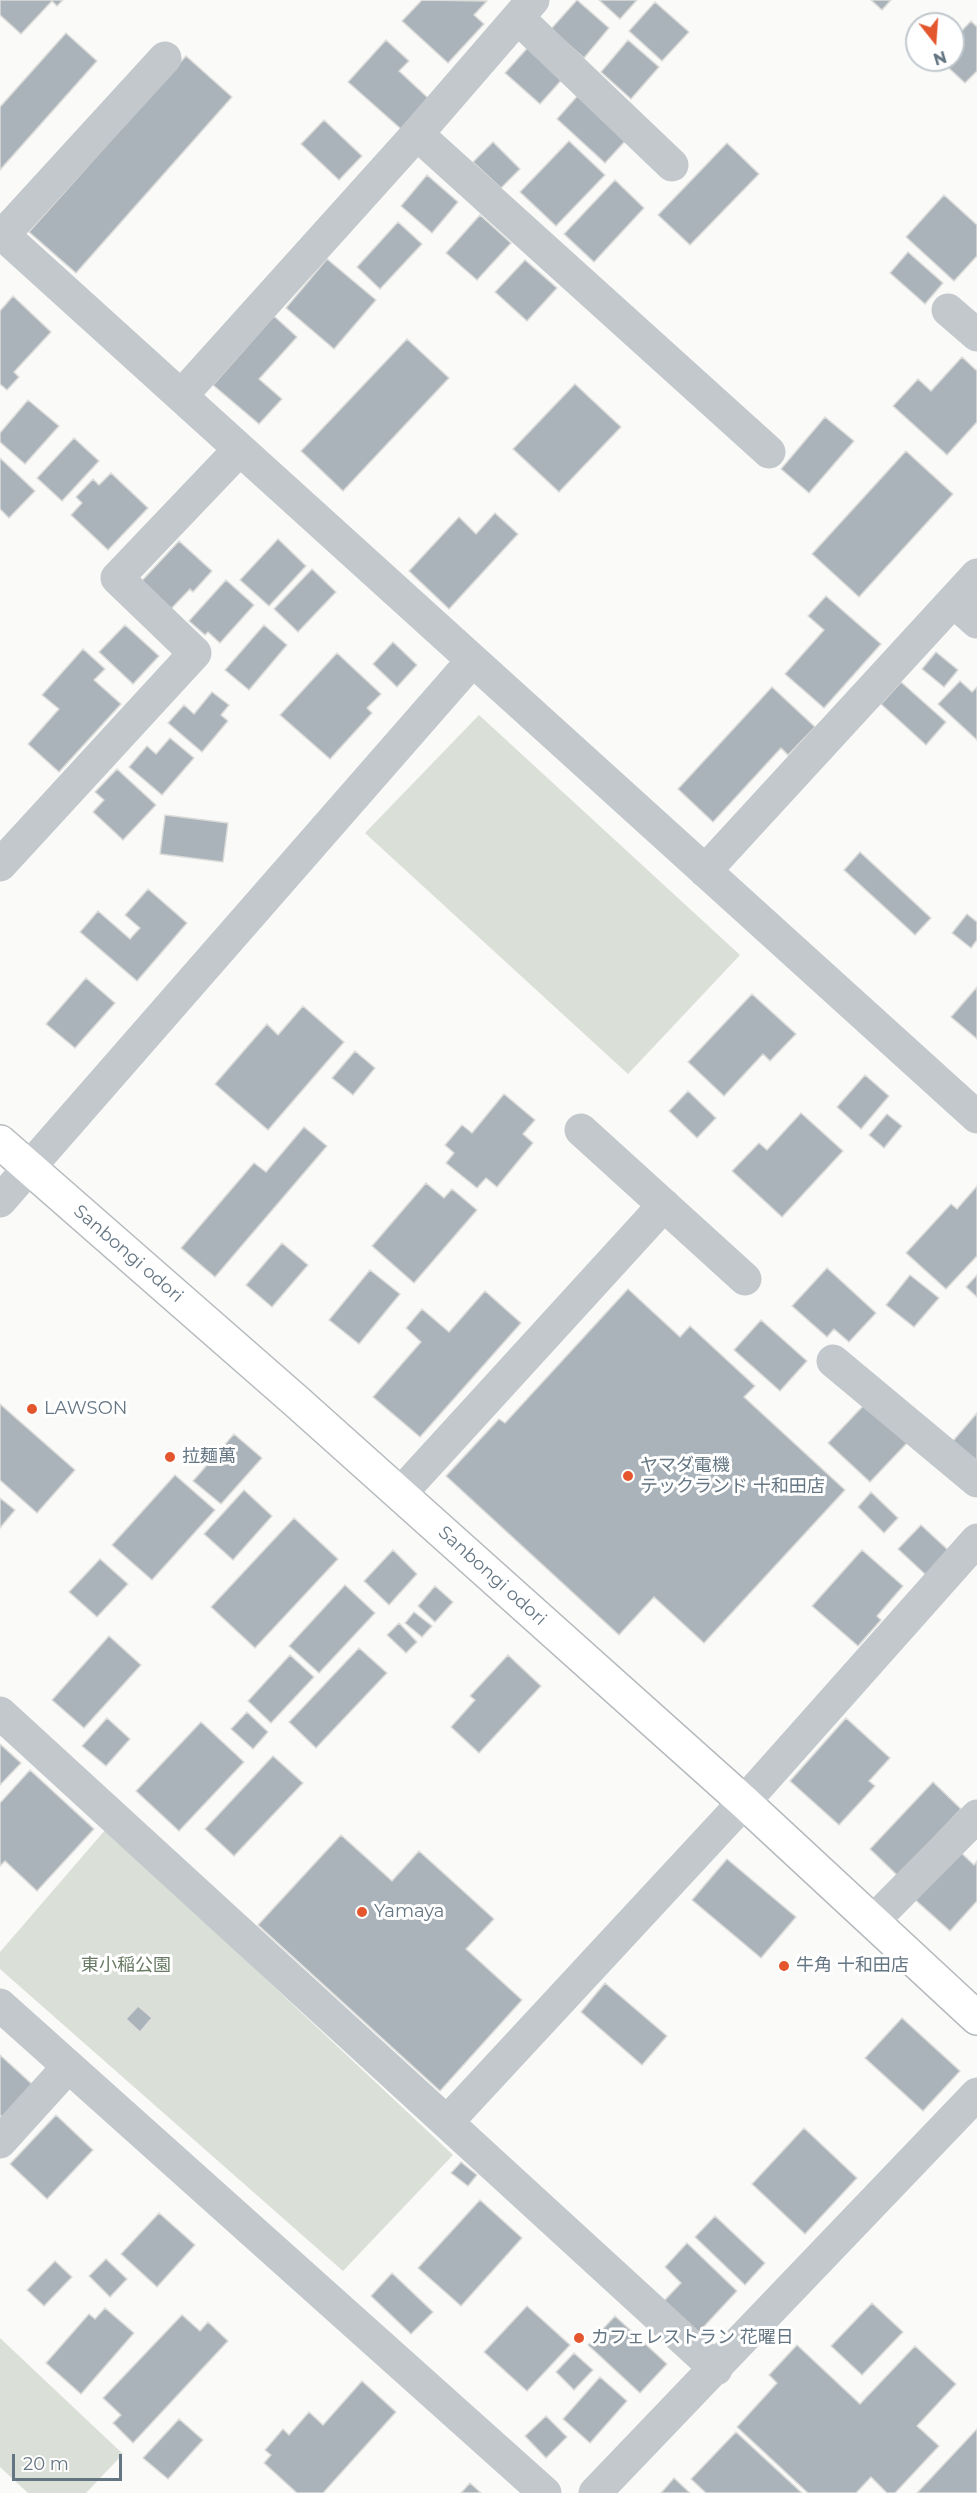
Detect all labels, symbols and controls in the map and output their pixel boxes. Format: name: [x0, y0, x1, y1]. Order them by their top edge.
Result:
north arrow: [905, 12, 965, 72]
text: N: [931, 47, 949, 69]
street label: Sanbongi odori: [69, 1201, 187, 1307]
place label: LAWSON: [44, 1398, 127, 1420]
marker: LAWSON: [25, 1402, 39, 1416]
place label: 拉麺萬: [182, 1446, 236, 1468]
marker: 拉麺萬: [163, 1450, 177, 1464]
place label: ヤマダ電機 テックランド 十和田店: [640, 1455, 825, 1498]
marker: ヤマダ電機 テックランド 十和田店: [621, 1469, 635, 1483]
street label: Sanbongi odori: [433, 1522, 551, 1630]
place label: Yamaya: [374, 1901, 444, 1923]
marker: Yamaya: [355, 1905, 369, 1919]
park label: 東小稲公園: [81, 1955, 171, 1977]
place label: 牛角 十和田店: [796, 1955, 909, 1977]
marker: 牛角 十和田店: [777, 1959, 791, 1973]
place label: カフェレストラン 花曜日: [591, 2327, 794, 2349]
marker: カフェレストラン 花曜日: [572, 2331, 586, 2345]
scale bar: [15, 2442, 124, 2480]
text: 20 m: [23, 2453, 69, 2475]

